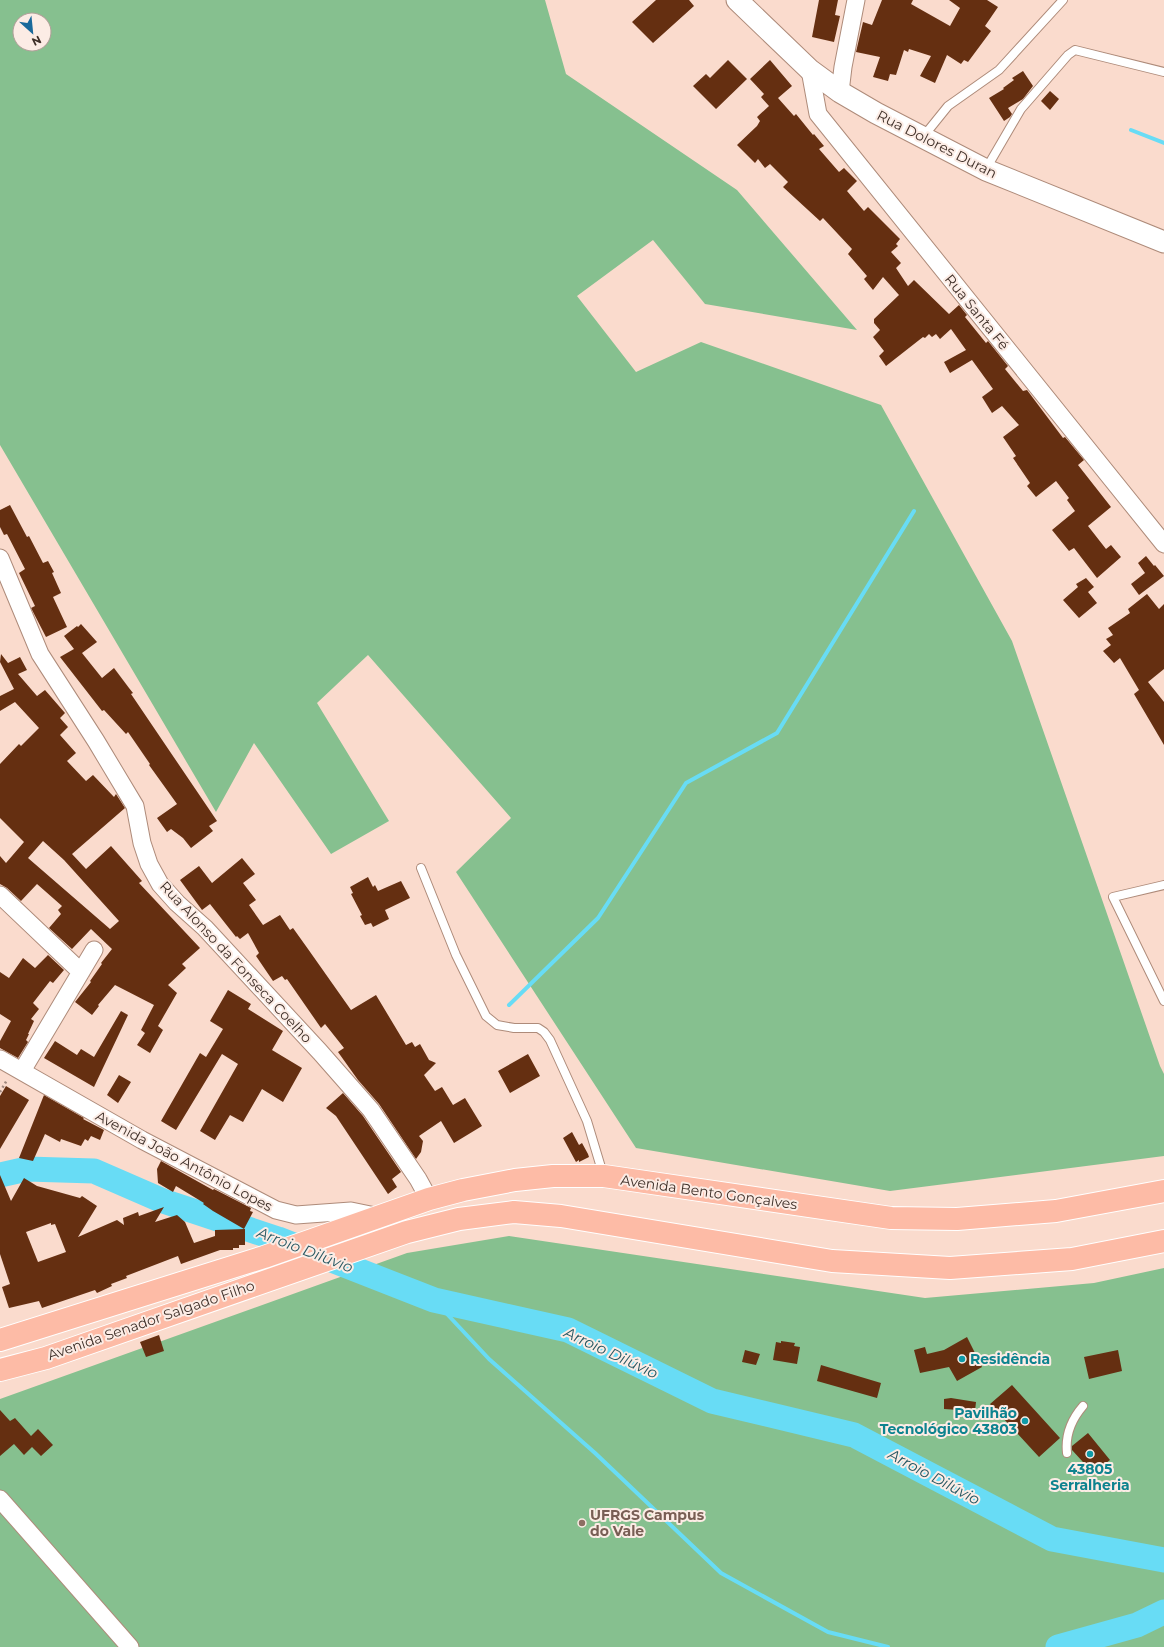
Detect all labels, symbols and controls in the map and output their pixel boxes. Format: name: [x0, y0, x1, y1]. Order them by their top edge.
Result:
north arrow: [12, 12, 52, 52]
text: N: [29, 33, 44, 49]
street label: Rua Dolores Duran: [874, 106, 1000, 182]
street label: Rua Santa Fé: [941, 271, 1013, 353]
street label: Rua Alonso da Fonseca Coelho: [156, 877, 316, 1047]
street label: Avenida João Antônio Lopes: [93, 1107, 276, 1215]
street label: Avenida Bento Gonçalves: [620, 1171, 799, 1213]
water label: Arroio Dilúvio: [254, 1222, 356, 1277]
street label: Avenida Senador Salgado Filho: [45, 1276, 257, 1364]
water label: Arroio Dilúvio: [560, 1322, 661, 1383]
place label: Residência: [970, 1350, 1050, 1368]
marker: Residência: [957, 1354, 967, 1364]
place label: Pavilhão Tecnológico 43803: [880, 1404, 1017, 1438]
marker: Pavilhão Tecnológico 43803: [1020, 1416, 1030, 1426]
water label: Arroio Dilúvio: [884, 1444, 983, 1509]
marker: 43805 Serralheria: [1085, 1449, 1095, 1459]
place label: 43805 Serralheria: [1050, 1460, 1130, 1494]
place label: UFRGS Campus do Vale: [590, 1506, 705, 1540]
marker: UFRGS Campus do Vale: [577, 1518, 587, 1528]

